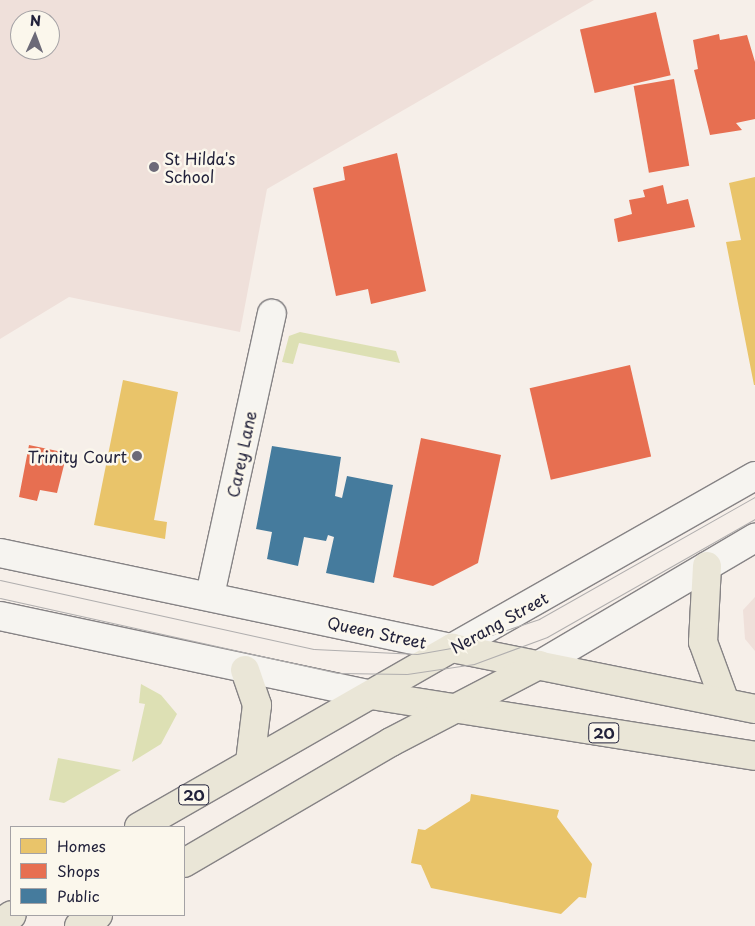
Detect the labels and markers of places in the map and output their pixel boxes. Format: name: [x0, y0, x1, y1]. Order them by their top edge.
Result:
place label: St Hilda's School: [164, 148, 236, 186]
marker: St Hilda's School: [148, 161, 160, 173]
place label: Trinity Court: [27, 446, 127, 466]
marker: Trinity Court: [131, 450, 143, 462]

